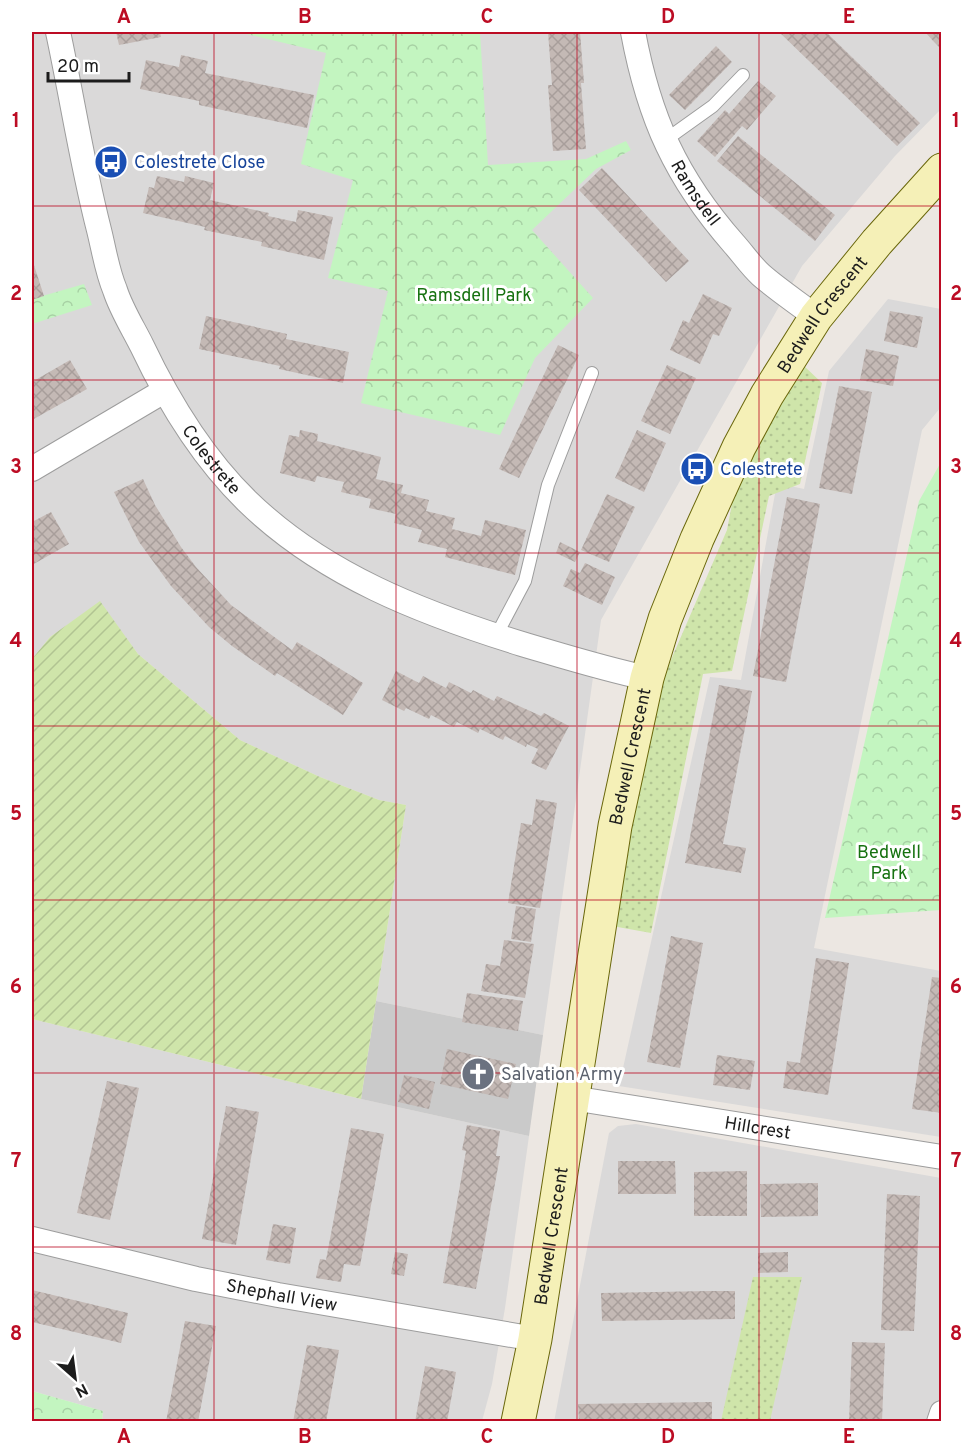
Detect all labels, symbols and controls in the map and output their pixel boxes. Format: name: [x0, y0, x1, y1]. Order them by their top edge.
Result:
text: A: [117, 5, 131, 31]
text: B: [298, 5, 312, 31]
text: C: [481, 5, 493, 31]
text: D: [661, 5, 675, 31]
text: E: [843, 5, 855, 31]
scale bar: [48, 45, 129, 83]
text: 20 m: [57, 56, 99, 79]
text: 1: [12, 109, 20, 135]
text: 1: [952, 109, 960, 135]
bus stop icon: Colestrete Close: [93, 144, 129, 180]
place label: Colestrete Close: [134, 152, 265, 175]
street label: Ramsdell: [664, 157, 725, 231]
street label: Bedwell Crescent: [773, 252, 874, 378]
text: 2: [10, 282, 22, 308]
text: 2: [950, 282, 962, 308]
park label: Ramsdell Park: [416, 285, 532, 308]
street label: Colestrete: [176, 421, 245, 500]
bus stop icon: Colestrete: [679, 451, 715, 487]
text: 3: [10, 455, 22, 481]
text: 3: [950, 455, 962, 481]
place label: Colestrete: [720, 459, 803, 482]
text: 4: [10, 629, 22, 655]
text: 4: [950, 629, 962, 655]
street label: Bedwell Crescent: [605, 686, 658, 828]
text: 5: [10, 802, 22, 828]
text: 5: [950, 802, 962, 828]
park label: Bedwell Park: [857, 842, 921, 886]
text: 6: [10, 975, 22, 1001]
text: 6: [950, 975, 962, 1001]
church icon: Salvation Army: [460, 1056, 496, 1092]
place label: Salvation Army: [501, 1064, 623, 1087]
street label: Hillcrest: [723, 1112, 792, 1146]
text: 7: [11, 1149, 21, 1175]
text: 7: [951, 1149, 961, 1175]
street label: Bedwell Crescent: [530, 1165, 575, 1307]
street label: Shephall View: [224, 1275, 339, 1318]
text: 8: [10, 1322, 22, 1348]
text: 8: [950, 1322, 962, 1348]
north arrow: [45, 1348, 105, 1408]
text: N: [71, 1378, 91, 1401]
text: A: [117, 1425, 131, 1451]
text: B: [298, 1425, 312, 1451]
text: C: [481, 1425, 493, 1451]
text: D: [661, 1425, 675, 1451]
text: E: [843, 1425, 855, 1451]

